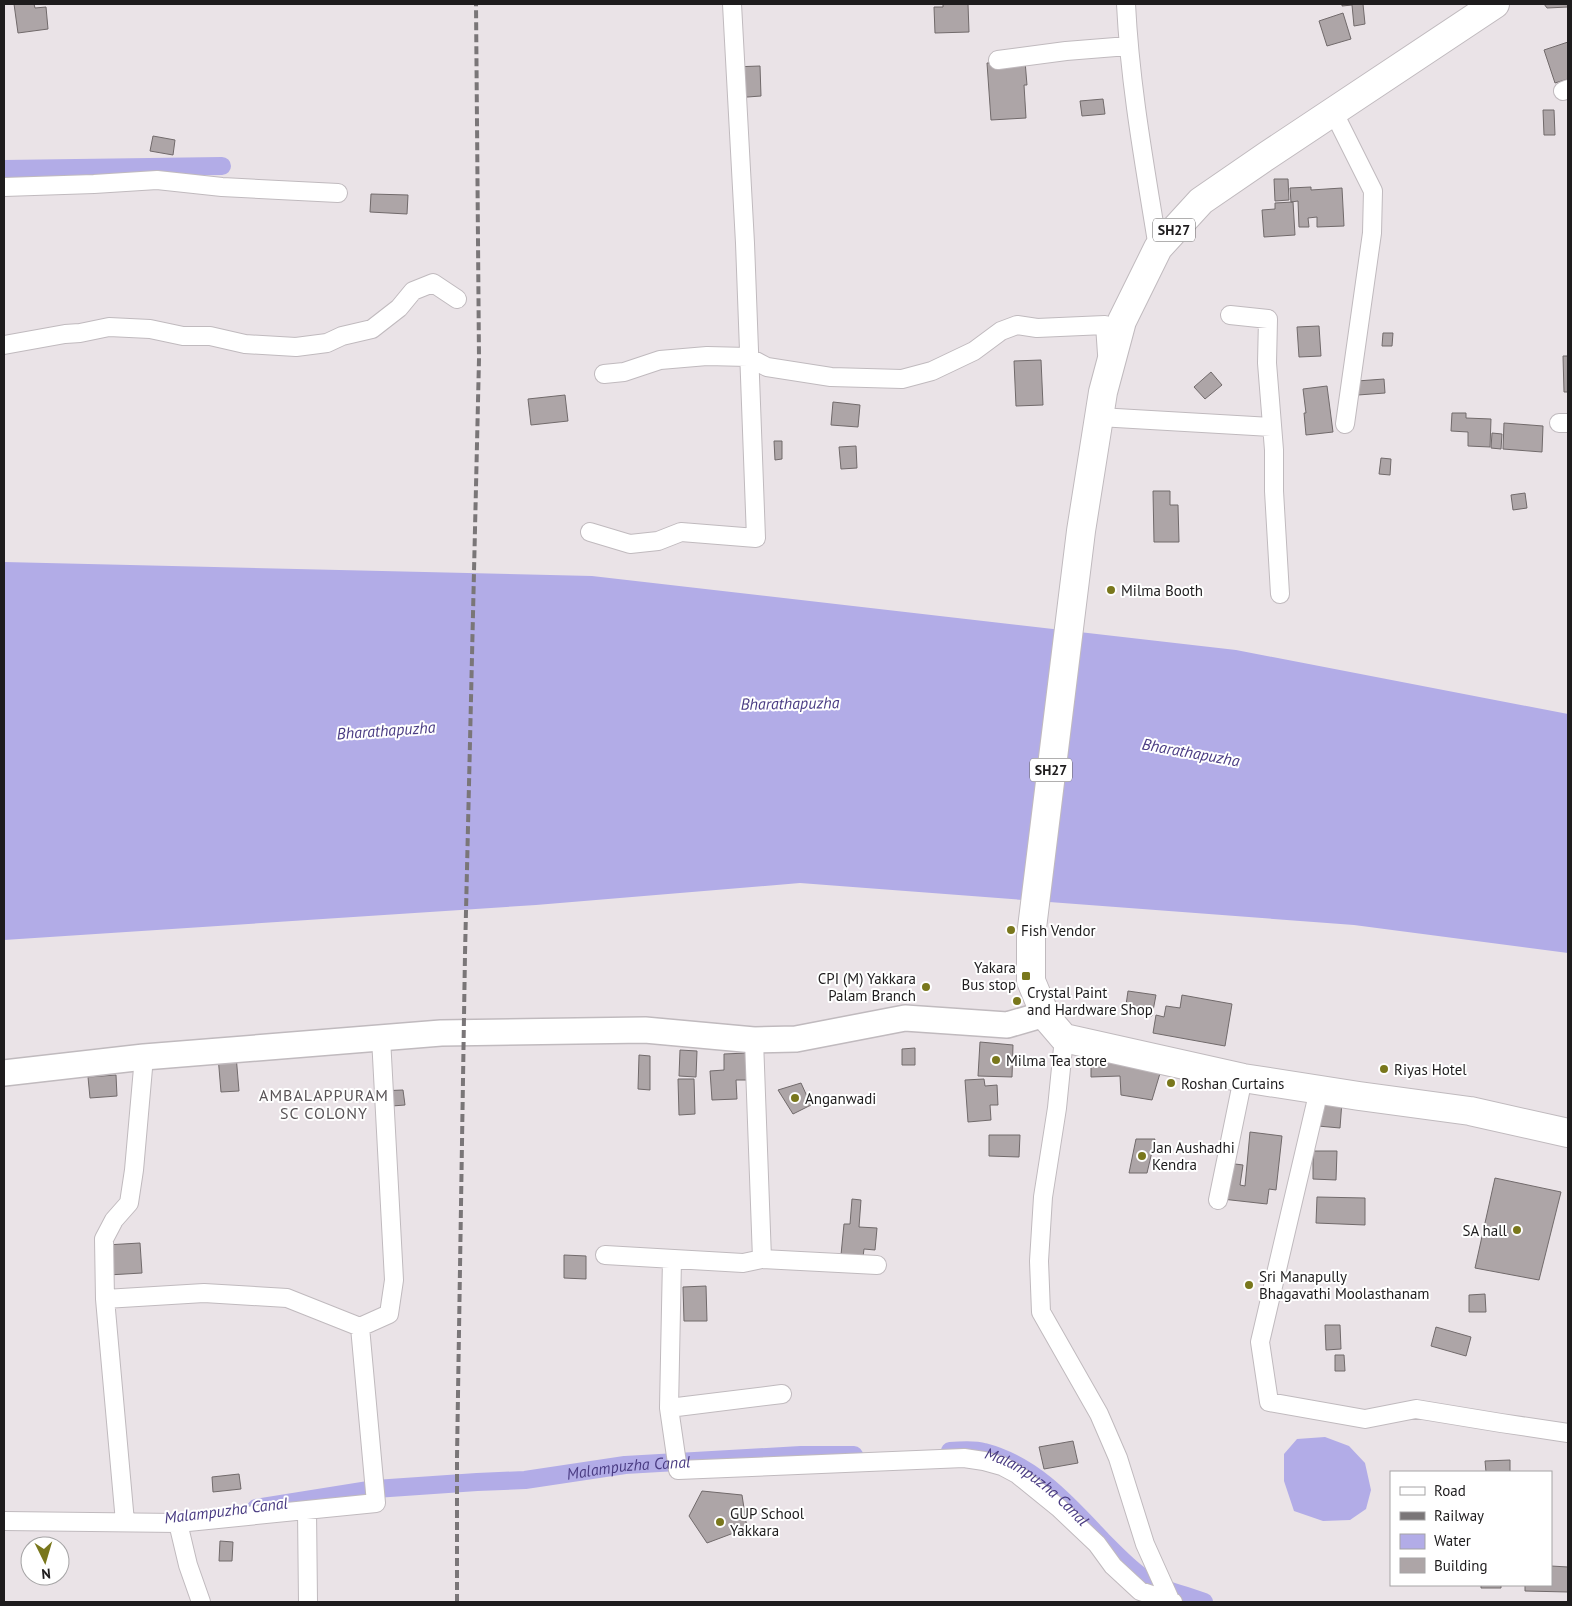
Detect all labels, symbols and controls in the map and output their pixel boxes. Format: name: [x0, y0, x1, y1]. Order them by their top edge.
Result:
road number: SH27: [1153, 218, 1195, 242]
place label: Milma Booth: [1121, 581, 1203, 600]
marker: Milma Booth: [1105, 584, 1117, 596]
water label: Bharathapuzha: [740, 692, 840, 714]
water label: Bharathapuzha: [336, 717, 436, 743]
water label: Bharathapuzha: [1141, 734, 1242, 770]
road number: SH27: [1030, 758, 1072, 782]
place label: Fish Vendor: [1021, 921, 1096, 940]
marker: Fish Vendor: [1005, 924, 1017, 936]
place label: Yakara Bus stop: [961, 958, 1016, 994]
place label: CPI (M) Yakkara Palam Branch: [818, 969, 916, 1005]
marker: Yakara Bus stop: [1020, 970, 1032, 982]
marker: CPI (M) Yakkara Palam Branch: [920, 981, 932, 993]
place label: Crystal Paint and Hardware Shop: [1027, 983, 1153, 1019]
marker: Crystal Paint and Hardware Shop: [1011, 995, 1023, 1007]
place label: Milma Tea store: [1006, 1051, 1107, 1070]
marker: Milma Tea store: [990, 1054, 1002, 1066]
place label: Riyas Hotel: [1394, 1060, 1467, 1079]
marker: Riyas Hotel: [1378, 1063, 1390, 1075]
place label: Roshan Curtains: [1181, 1074, 1284, 1093]
marker: Roshan Curtains: [1165, 1077, 1177, 1089]
district label: AMBALAPPURAM SC COLONY: [259, 1085, 389, 1123]
place label: Anganwadi: [805, 1089, 876, 1108]
marker: Anganwadi: [789, 1092, 801, 1104]
place label: Jan Aushadhi Kendra: [1151, 1138, 1235, 1174]
marker: Jan Aushadhi Kendra: [1136, 1150, 1148, 1162]
place label: SA hall: [1462, 1221, 1508, 1240]
marker: SA hall: [1511, 1224, 1523, 1236]
place label: Sri Manapully Bhagavathi Moolasthanam: [1259, 1267, 1430, 1303]
marker: Sri Manapully Bhagavathi Moolasthanam: [1243, 1279, 1255, 1291]
water label: Malampuzha Canal: [983, 1443, 1094, 1530]
water label: Malampuzha Canal: [565, 1451, 691, 1484]
legend: [1390, 1471, 1552, 1586]
text: Road: [1434, 1481, 1466, 1500]
water label: Malampuzha Canal: [163, 1492, 290, 1527]
place label: GUP School Yakkara: [730, 1504, 805, 1540]
text: Railway: [1434, 1506, 1484, 1525]
marker: GUP School Yakkara: [714, 1516, 726, 1528]
text: Water: [1434, 1531, 1471, 1550]
north arrow: [20, 1536, 70, 1586]
text: Building: [1434, 1556, 1488, 1575]
text: N: [41, 1565, 52, 1583]

